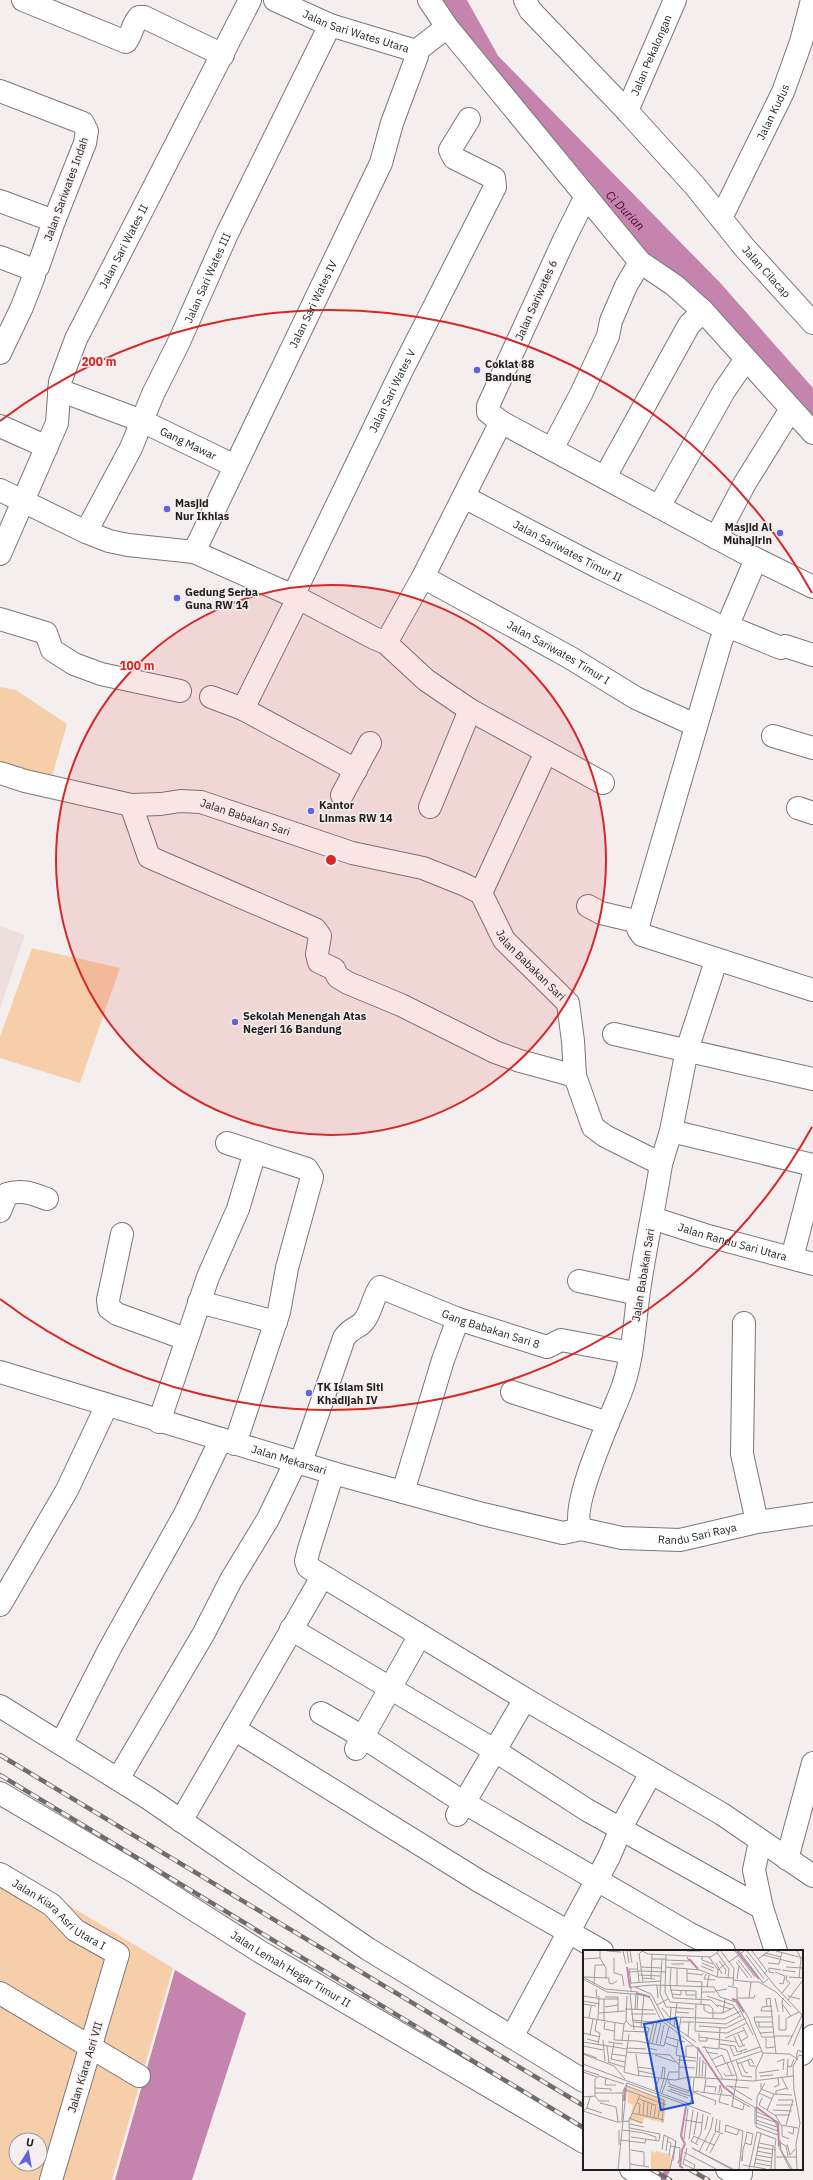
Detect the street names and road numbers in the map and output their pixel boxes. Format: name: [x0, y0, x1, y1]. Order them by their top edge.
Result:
street label: Jalan Sari Wates Utara: [301, 7, 411, 56]
street label: Jalan Pekalongan: [628, 12, 675, 98]
street label: Jalan Kudus: [753, 82, 792, 142]
street label: Jalan Sariwates Indah: [41, 135, 91, 243]
street label: Jalan Sari Wates II: [96, 202, 151, 291]
street label: Jalan Sari Wates III: [181, 230, 234, 325]
street label: Jalan Cilacap: [739, 243, 794, 301]
street label: Jalan Sariwates 6: [512, 257, 560, 343]
street label: Jalan Sari Wates IV: [286, 258, 340, 350]
street label: Jalan Sari Wates V: [366, 346, 419, 435]
street label: Gang Mawar: [158, 424, 219, 463]
street label: Jalan Sariwates Timur II: [511, 517, 625, 585]
street label: Jalan Sariwates Timur I: [505, 617, 612, 687]
street label: Jalan Babakan Sari: [199, 795, 292, 839]
street label: Jalan Babakan Sari: [493, 927, 568, 1003]
street label: Jalan Randu Sari Utara: [676, 1220, 789, 1264]
street label: Jalan Babakan Sari: [629, 1227, 657, 1323]
street label: Gang Babakan Sari 8: [440, 1306, 542, 1351]
street label: Jalan Mekarsari: [250, 1442, 328, 1478]
street label: Randu Sari Raya: [658, 1520, 738, 1548]
street label: Jalan Kiara Asri Utara I: [10, 1876, 108, 1953]
street label: Jalan Lemah Hegar Timur II: [228, 1928, 353, 2010]
street label: Jalan Kiara Asri VII: [64, 2020, 106, 2114]

